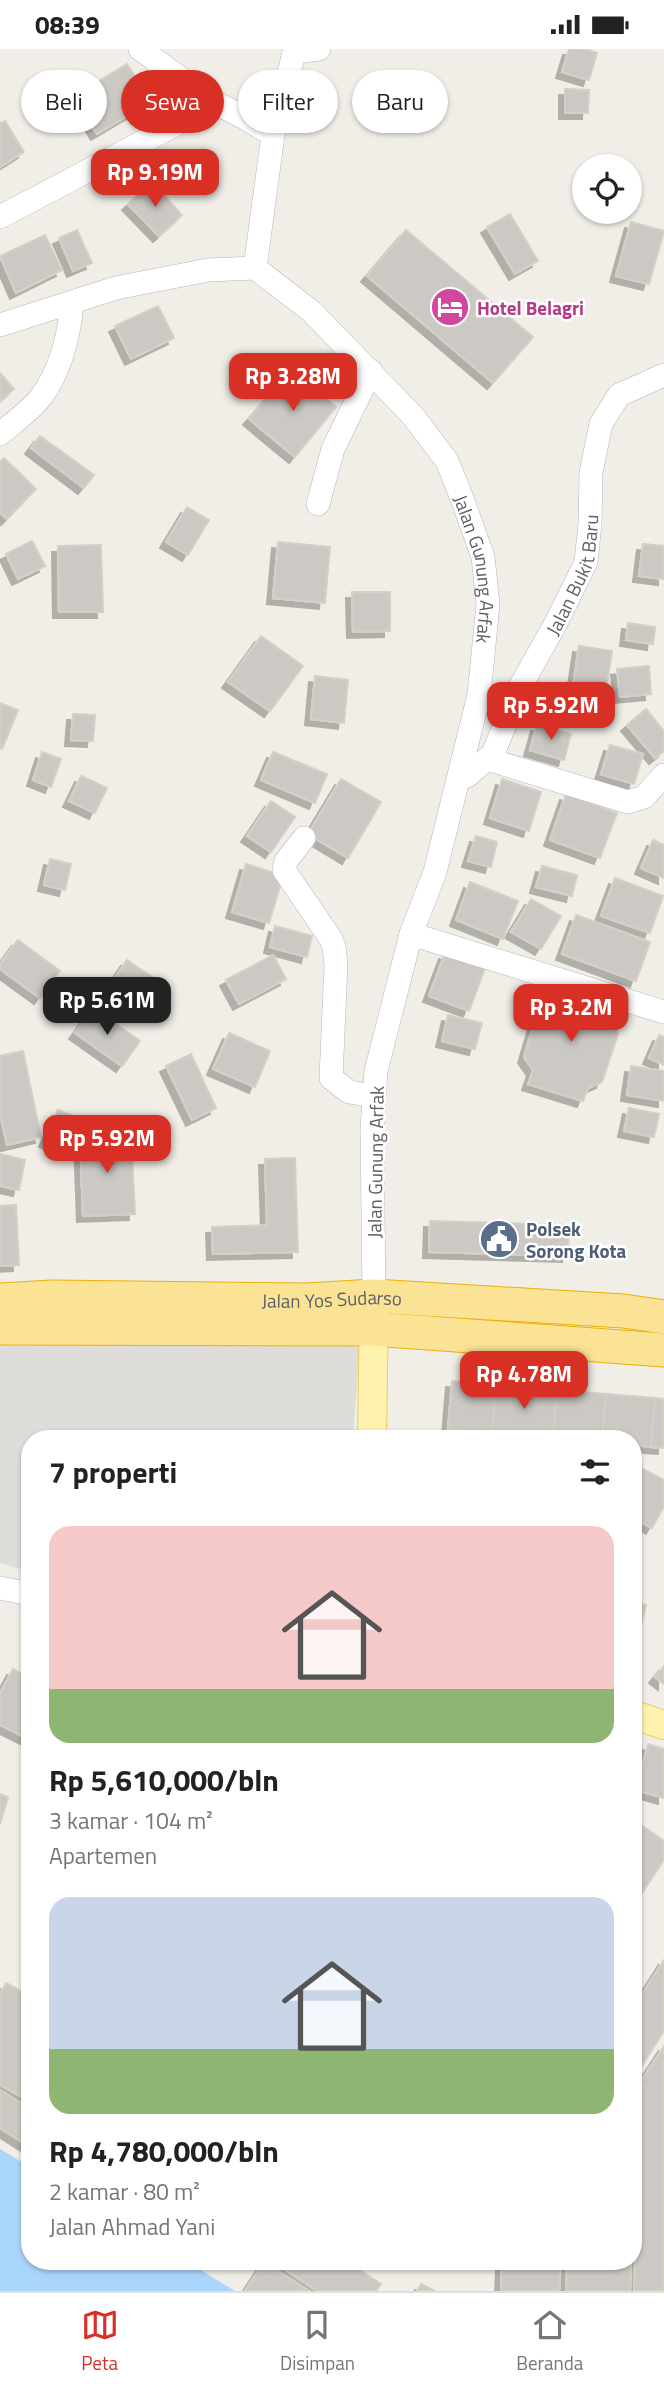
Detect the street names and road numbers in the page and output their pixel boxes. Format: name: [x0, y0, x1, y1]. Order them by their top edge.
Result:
street label: Jalan Gunung Arfak: [447, 490, 503, 645]
street label: Jalan Bukit Baru: [538, 514, 605, 640]
street label: Jalan Gunung Arfak: [359, 1086, 391, 1238]
street label: Jalan Yos Sudarso: [261, 1281, 403, 1315]

